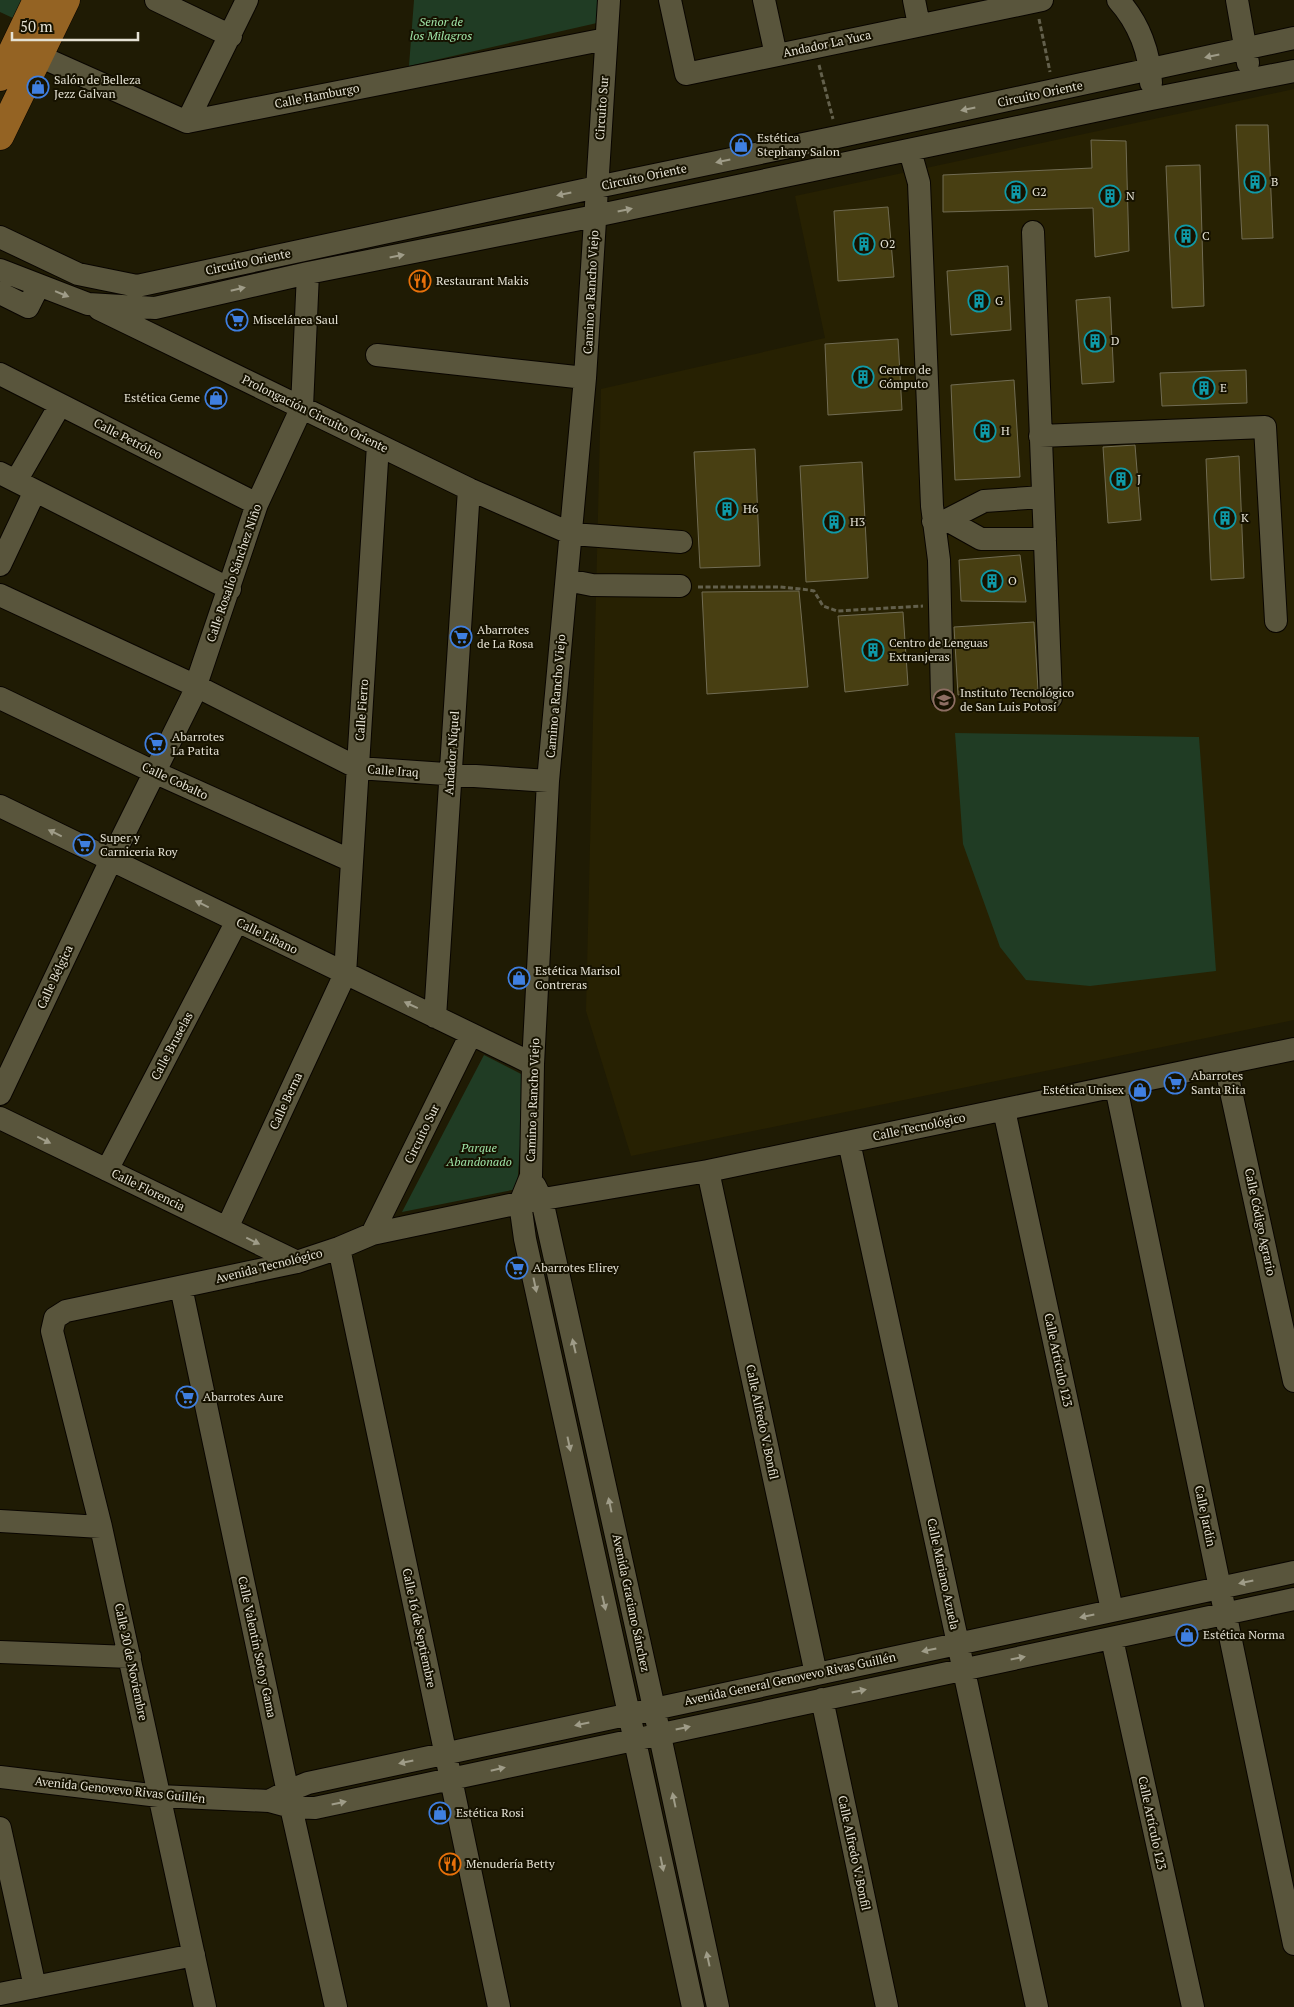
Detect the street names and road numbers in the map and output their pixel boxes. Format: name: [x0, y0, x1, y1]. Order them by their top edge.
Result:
street label: Andador La Yuca: [781, 27, 872, 60]
street label: Circuito Sur: [592, 75, 611, 140]
street label: Circuito Oriente: [996, 77, 1084, 110]
street label: Calle Hamburgo: [273, 80, 361, 111]
street label: Circuito Oriente: [600, 160, 688, 193]
street label: Camino a Rancho Viejo: [580, 229, 601, 354]
street label: Circuito Oriente: [204, 245, 292, 278]
street label: Prolongación Circuito Oriente: [240, 372, 391, 456]
street label: Calle Petróleo: [92, 415, 165, 462]
street label: Calle Rosalío Sánchez Niño: [203, 501, 264, 644]
street label: Camino a Rancho Viejo: [543, 633, 568, 758]
street label: Calle Fierro: [352, 678, 371, 741]
street label: Andador Níquel: [441, 710, 462, 796]
street label: Calle Cobalto: [140, 759, 211, 803]
street label: Calle Iraq: [367, 761, 420, 780]
street label: Calle Libano: [234, 914, 301, 957]
street label: Calle Bélgica: [33, 943, 76, 1011]
street label: Calle Bruselas: [147, 1009, 196, 1082]
street label: Camino a Rancho Viejo: [523, 1037, 542, 1162]
street label: Calle Berna: [266, 1070, 305, 1132]
street label: Circuito Sur: [401, 1101, 442, 1166]
street label: Calle Tecnológico: [871, 1109, 967, 1144]
street label: Calle Florencia: [109, 1165, 187, 1214]
street label: Calle Código Agrario: [1242, 1167, 1279, 1277]
street label: Avenida Tecnológico: [214, 1245, 324, 1286]
street label: Calle Artículo 123: [1041, 1312, 1076, 1408]
street label: Calle Alfredo V. Bonfil: [743, 1363, 782, 1481]
street label: Calle Jardín: [1192, 1484, 1219, 1548]
street label: Calle Mariano Azuela: [924, 1517, 963, 1631]
street label: Avenida Graciano Sánchez: [610, 1533, 653, 1673]
street label: Calle 16 de Septiembre: [399, 1567, 440, 1689]
street label: Calle Valentín Soto y Gama: [235, 1575, 280, 1719]
street label: Calle 20 de Noviembre: [112, 1602, 151, 1722]
street label: Avenida General Genovevo Rivas Guillén: [683, 1649, 897, 1708]
street label: Avenida Genovevo Rivas Guillén: [34, 1773, 206, 1806]
street label: Calle Artículo 123: [1135, 1775, 1170, 1871]
street label: Calle Alfredo V. Bonfil: [835, 1794, 874, 1912]

